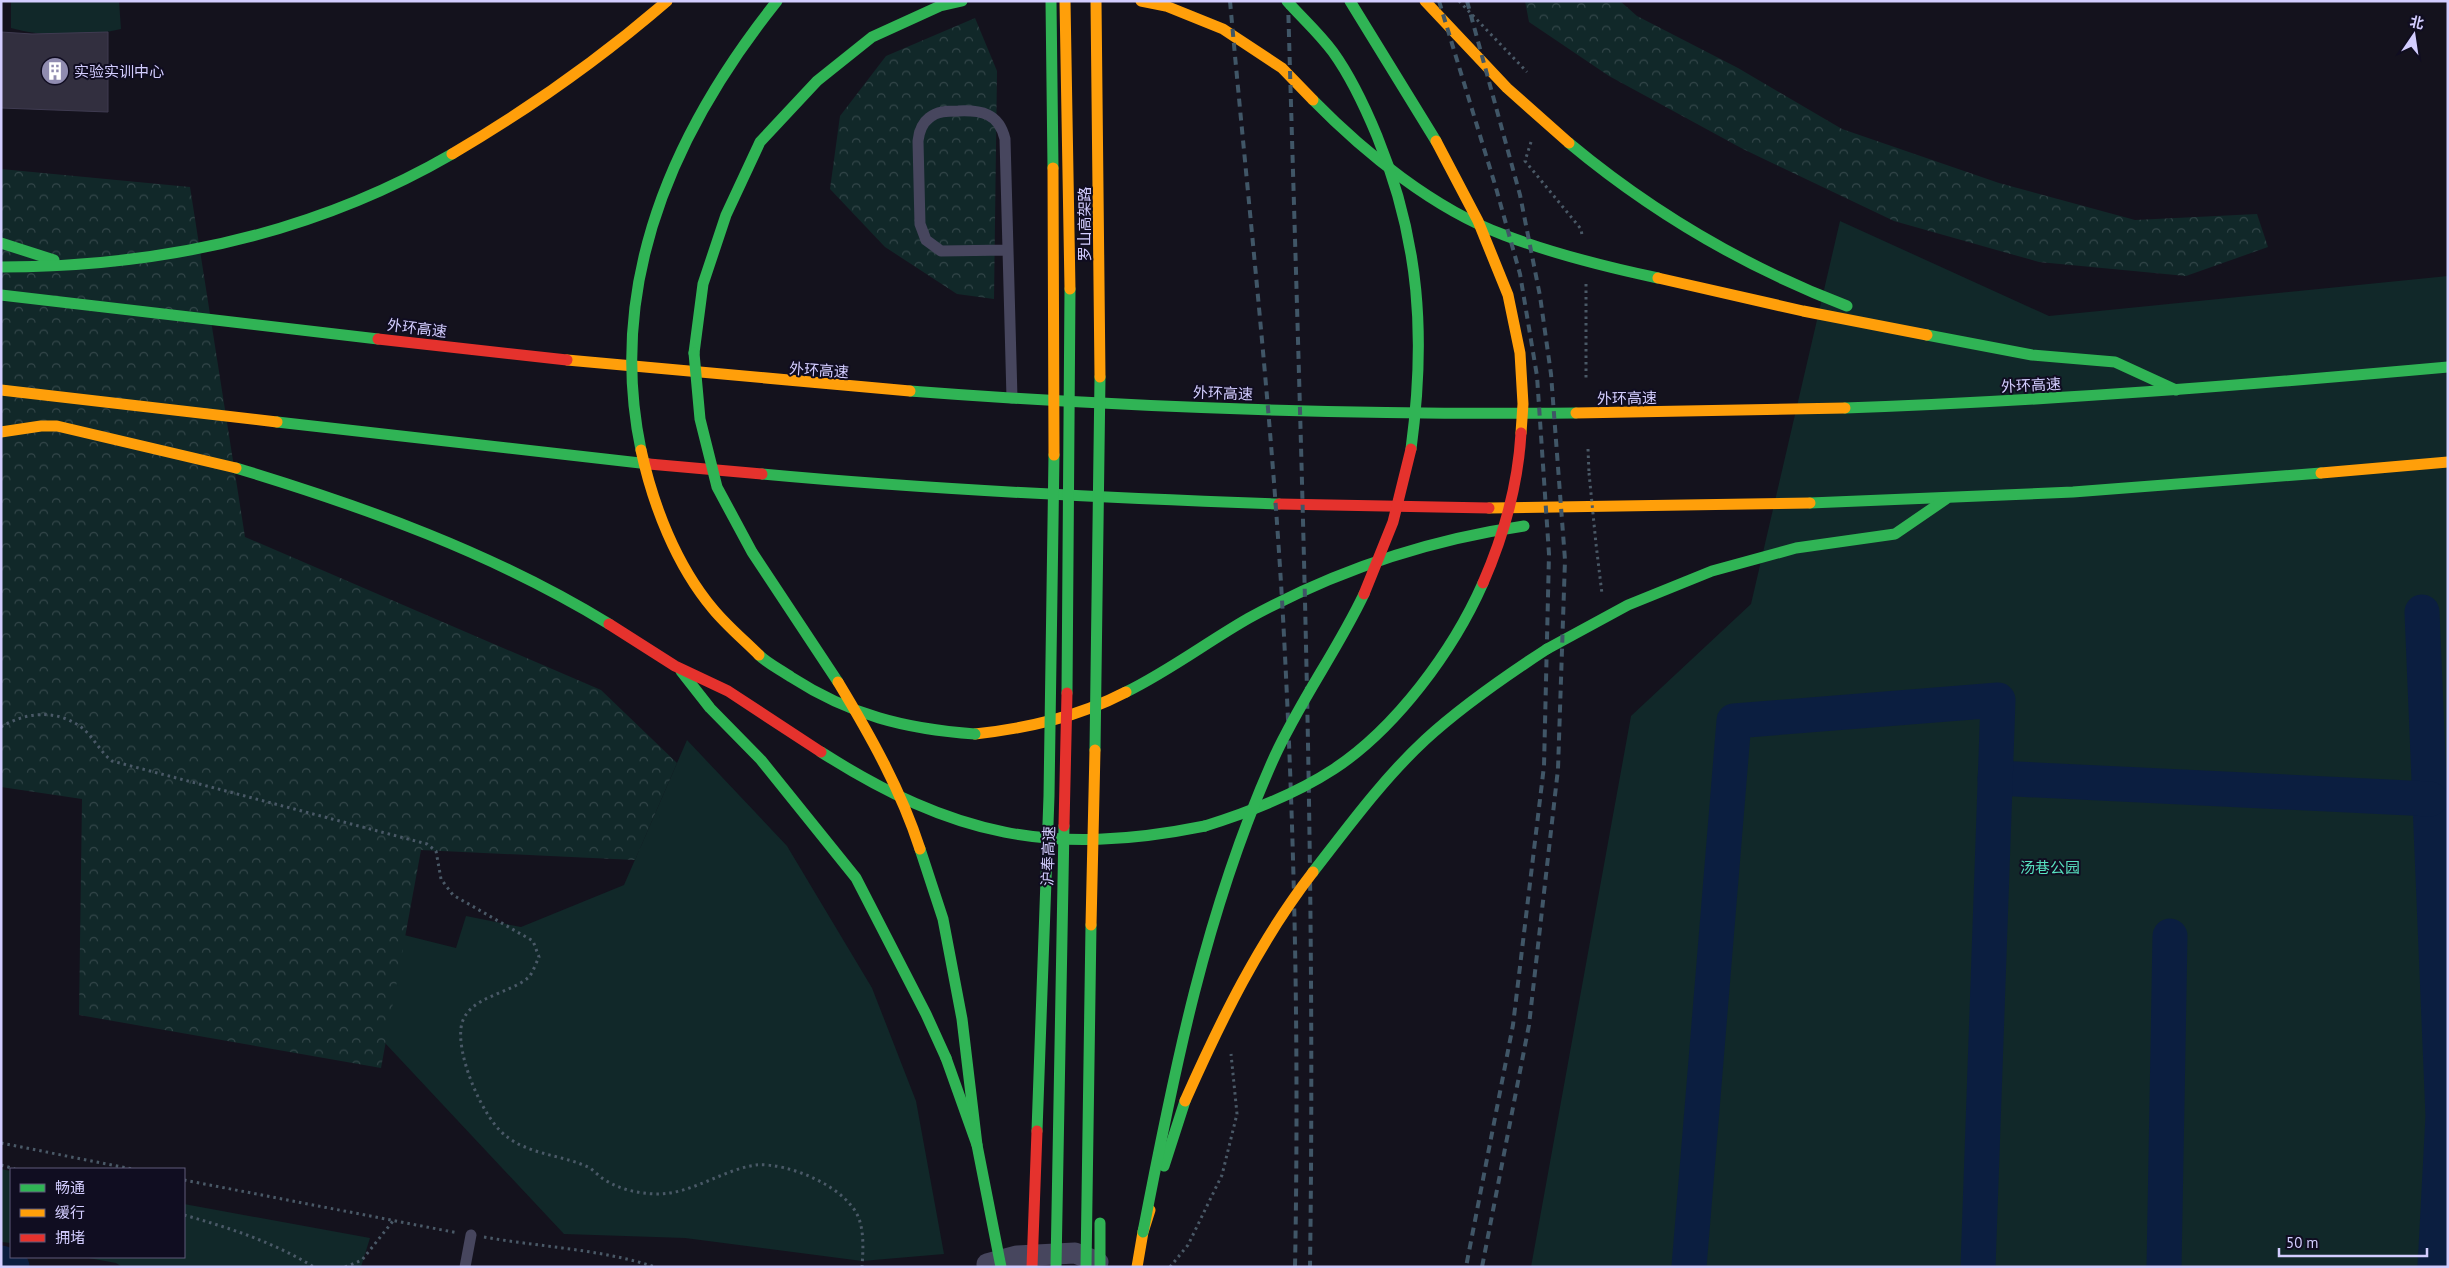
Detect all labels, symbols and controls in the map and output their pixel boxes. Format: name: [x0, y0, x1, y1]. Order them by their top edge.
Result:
north arrow: [2389, 10, 2439, 60]
text: 北: [2408, 12, 2426, 33]
building icon: 实验实训中心: [40, 56, 70, 86]
place label: 实验实训中心: [74, 62, 164, 81]
street label: 罗山高架路: [1075, 186, 1094, 262]
street label: 外环高速: [386, 315, 448, 341]
street label: 外环高速: [788, 358, 850, 382]
street label: 外环高速: [2001, 374, 2061, 396]
street label: 外环高速: [1193, 382, 1253, 404]
street label: 外环高速: [1597, 388, 1657, 408]
street label: 沪奉高速: [1037, 826, 1059, 886]
park label: 汤巷公园: [2020, 858, 2080, 877]
legend: [10, 1168, 185, 1258]
text: 畅通: [55, 1178, 85, 1197]
text: 缓行: [55, 1203, 85, 1222]
scale bar: [2279, 1226, 2426, 1258]
text: 拥堵: [55, 1228, 85, 1247]
text: 50 m: [2286, 1233, 2319, 1252]

